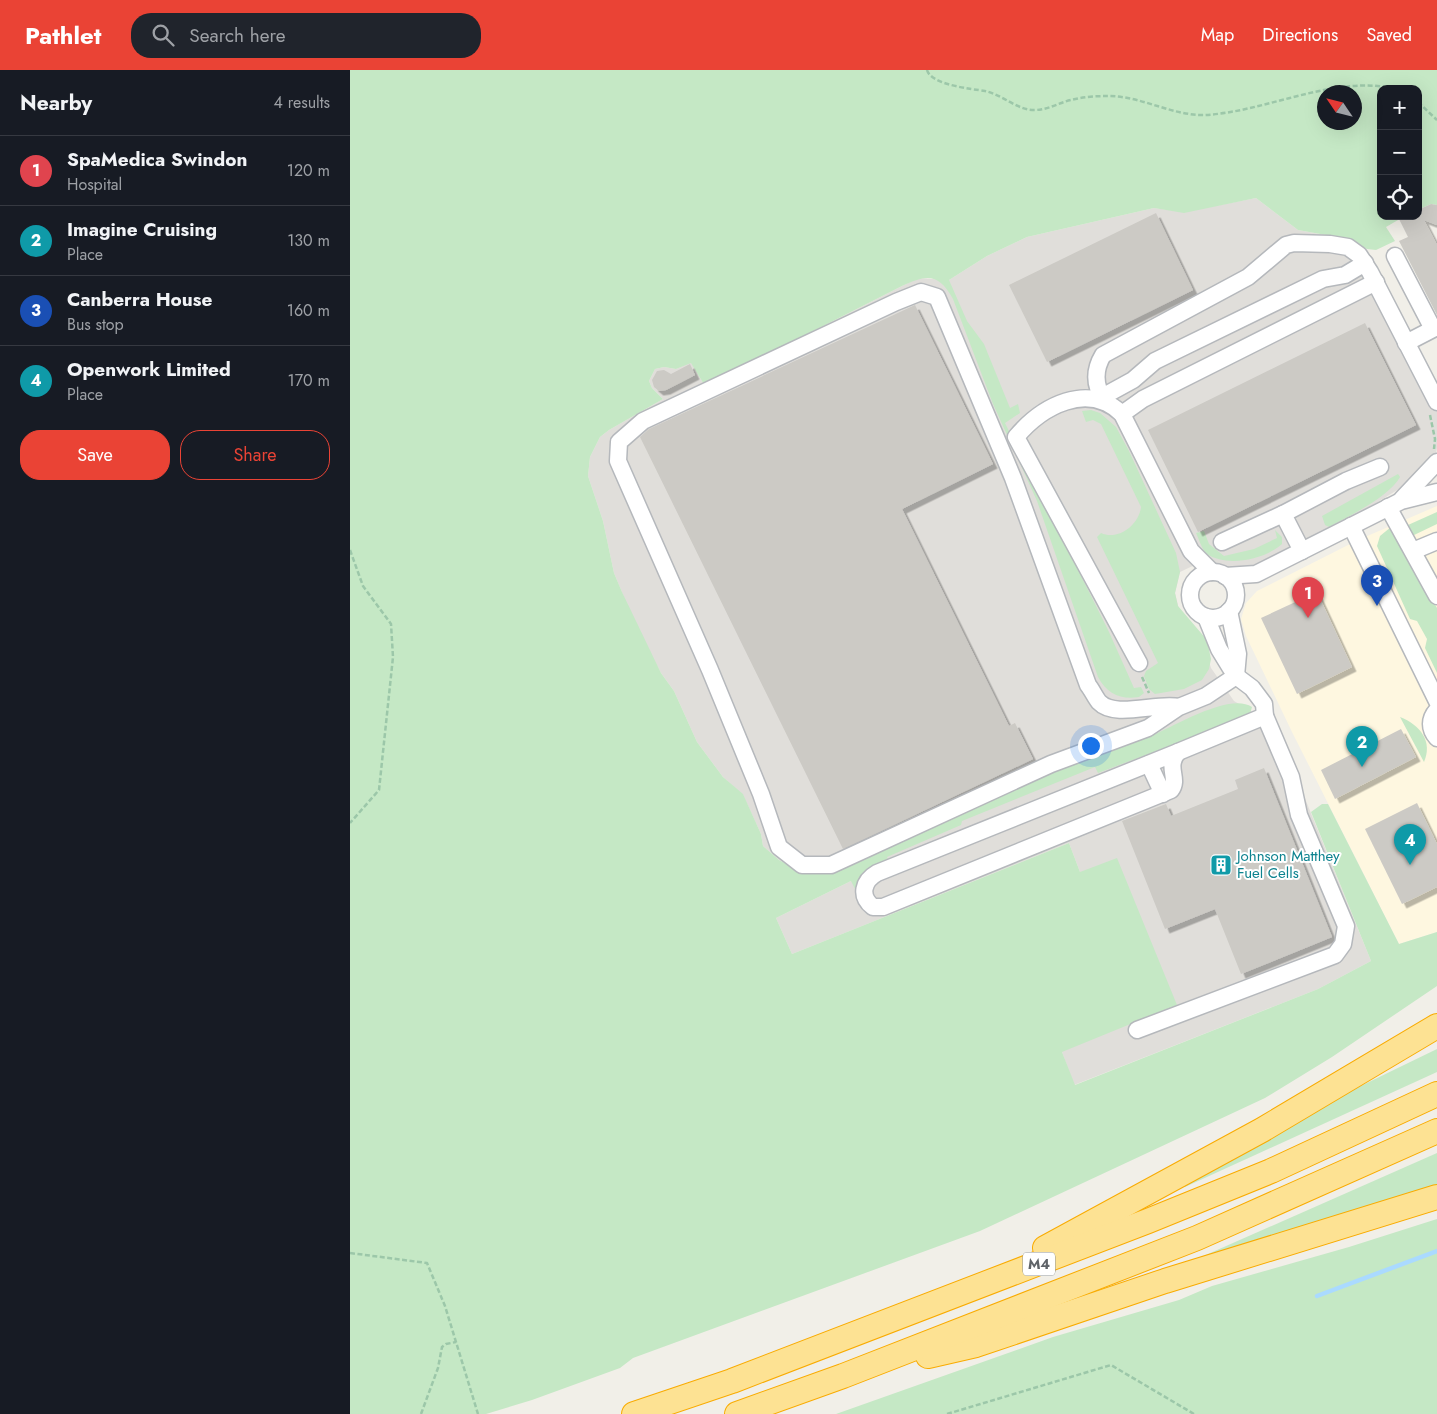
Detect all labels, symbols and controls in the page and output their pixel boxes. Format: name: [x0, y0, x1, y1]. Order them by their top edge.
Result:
search box: [131, 13, 481, 58]
text: Pathlet: [25, 18, 101, 53]
icon: search: [149, 21, 177, 49]
text: Search here: [189, 22, 285, 49]
text: Map: [1201, 22, 1234, 48]
text: Directions: [1262, 22, 1338, 48]
text: Saved: [1366, 22, 1412, 48]
north arrow: [1317, 85, 1362, 130]
map controls: [1377, 85, 1422, 220]
button: +: [1377, 85, 1422, 130]
text: Nearby: [20, 88, 92, 118]
text: 4 results: [274, 91, 330, 114]
button: −: [1377, 130, 1422, 175]
text: SpaMedica Swindon: [67, 146, 247, 173]
text: 1: [32, 159, 40, 182]
text: 120 m: [287, 159, 330, 182]
text: Hospital: [67, 173, 122, 196]
button: locate: [1377, 175, 1422, 220]
text: Imagine Cruising: [67, 216, 217, 243]
text: 2: [31, 229, 41, 252]
text: 130 m: [287, 229, 330, 252]
text: Place: [67, 243, 103, 266]
text: Canberra House: [67, 286, 212, 313]
text: 3: [31, 299, 41, 322]
text: 160 m: [287, 299, 330, 322]
text: Bus stop: [67, 313, 124, 336]
text: Openwork Limited: [67, 356, 231, 383]
text: 4: [30, 369, 42, 392]
text: 170 m: [288, 369, 330, 392]
text: Place: [67, 383, 103, 406]
button: Save: [20, 430, 170, 480]
button: Share: [180, 430, 330, 480]
pin: 3: [1361, 565, 1393, 606]
pin: 1: [1292, 577, 1324, 618]
pin: 2: [1346, 726, 1378, 767]
your location: [1078, 733, 1104, 759]
pin: 4: [1394, 824, 1426, 865]
place label: Johnson Matthey Fuel Cells: [1235, 845, 1340, 884]
building icon: Johnson Matthey Fuel Cells: [1209, 853, 1233, 877]
road number: M4: [1023, 1252, 1055, 1276]

